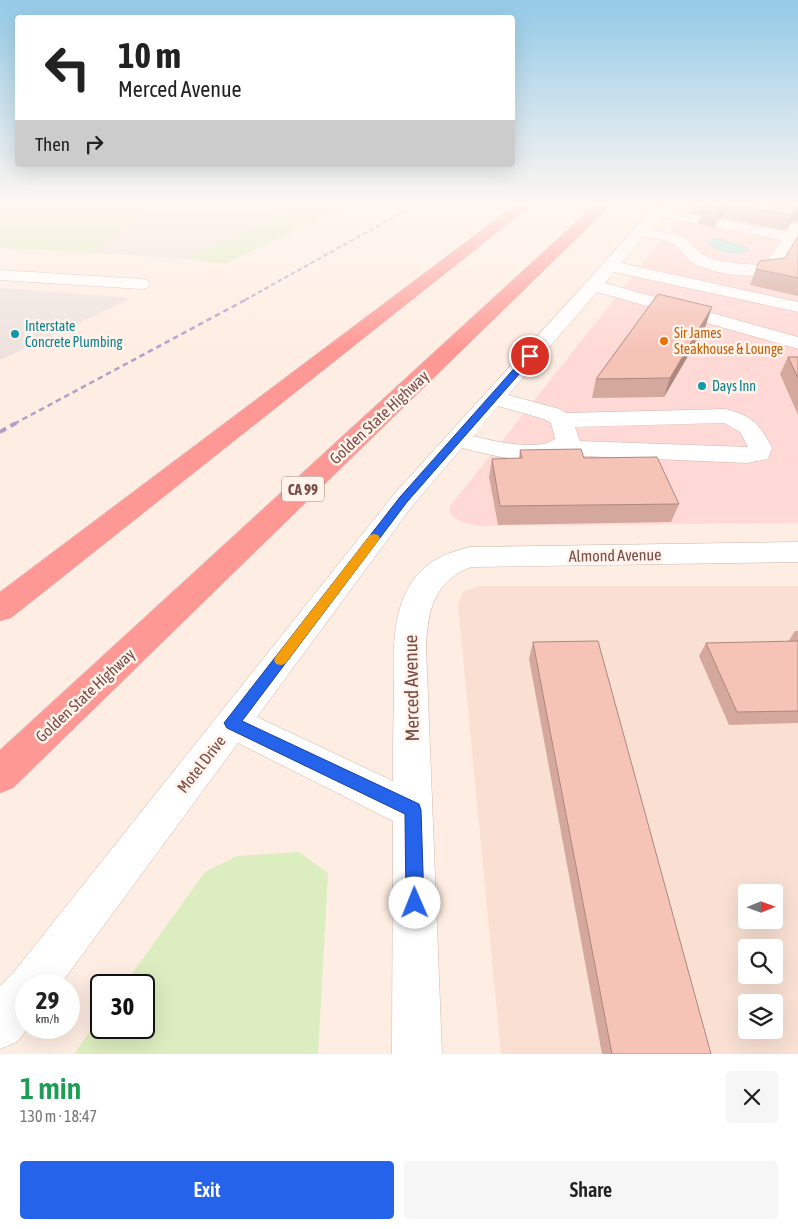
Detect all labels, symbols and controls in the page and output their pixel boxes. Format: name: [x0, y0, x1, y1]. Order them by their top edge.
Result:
icon: left: [35, 35, 100, 100]
text: 10 m: [118, 35, 181, 75]
text: Merced Avenue: [118, 76, 242, 102]
icon: right: [80, 130, 108, 158]
text: Then: [35, 133, 70, 155]
place label: Interstate Concrete Plumbing: [25, 318, 123, 350]
place label: Sir James Steakhouse & Lounge: [674, 325, 783, 357]
marker: Interstate Concrete Plumbing: [9, 328, 21, 340]
pin: [509, 335, 551, 377]
marker: Sir James Steakhouse & Lounge: [658, 335, 670, 347]
icon: arrive: [516, 342, 544, 370]
street label: Golden State Highway: [326, 366, 433, 468]
place label: Days Inn: [712, 378, 756, 394]
marker: Days Inn: [696, 380, 708, 392]
road number: CA 99: [282, 476, 324, 502]
street label: Almond Avenue: [568, 545, 662, 565]
street label: Merced Avenue: [399, 634, 423, 742]
street label: Golden State Highway: [32, 644, 139, 746]
street label: Motel Drive: [173, 732, 229, 796]
position arrow: [388, 876, 440, 928]
north arrow: [738, 884, 782, 929]
map controls: [738, 884, 783, 1039]
button: search: [738, 939, 783, 984]
speed limit sign: 30: [90, 974, 155, 1039]
text: 29: [36, 986, 59, 1014]
button: layers: [738, 994, 783, 1039]
text: km/h: [36, 1012, 59, 1026]
text: 1 min: [20, 1071, 81, 1105]
button: close: [726, 1071, 778, 1123]
text: 130 m · 18:47: [20, 1107, 97, 1125]
button: Exit: [20, 1161, 394, 1219]
button: Share: [404, 1161, 778, 1219]

